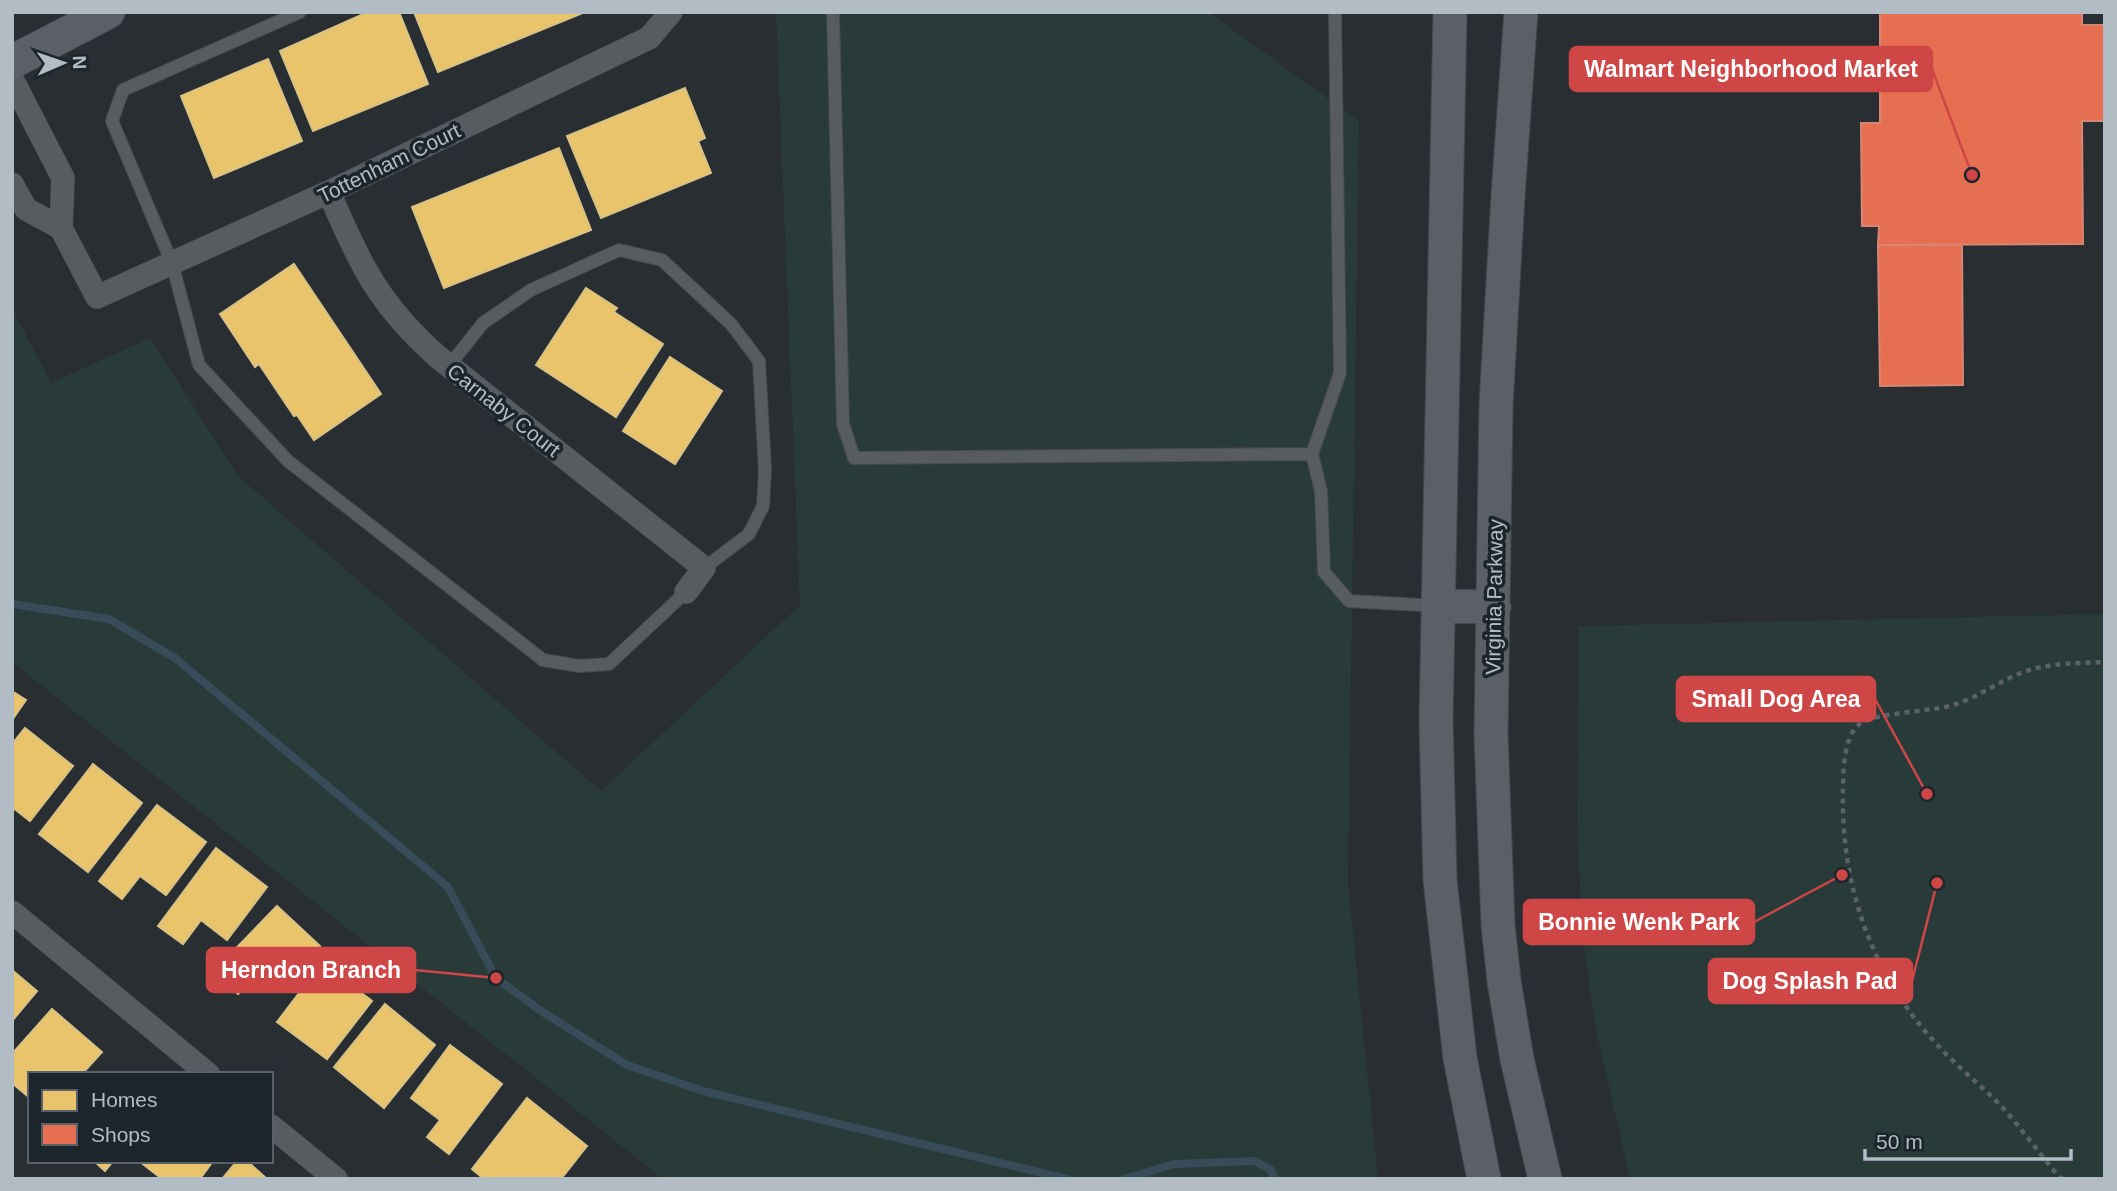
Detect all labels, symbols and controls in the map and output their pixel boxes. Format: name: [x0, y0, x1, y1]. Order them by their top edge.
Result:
north arrow: [28, 28, 98, 98]
callout: Walmart Neighborhood Market: [1570, 47, 1932, 91]
text: N: [69, 55, 90, 70]
text: Walmart Neighborhood Market: [1584, 56, 1918, 82]
street label: Tottenham Court: [314, 119, 464, 207]
street label: Carnaby Court: [443, 359, 565, 461]
street label: Virginia Parkway: [1481, 518, 1507, 675]
callout: Small Dog Area: [1677, 677, 1875, 721]
text: Small Dog Area: [1691, 686, 1861, 712]
callout: Bonnie Wenk Park: [1524, 900, 1754, 944]
text: Bonnie Wenk Park: [1538, 909, 1740, 935]
callout: Herndon Branch: [207, 948, 415, 992]
text: Herndon Branch: [221, 957, 401, 983]
callout: Dog Splash Pad: [1709, 959, 1912, 1003]
text: Dog Splash Pad: [1722, 968, 1898, 994]
legend: [28, 1072, 273, 1163]
text: Homes: [91, 1088, 158, 1111]
scale bar: [1865, 1118, 2072, 1162]
text: Shops: [91, 1123, 151, 1146]
text: 50 m: [1876, 1130, 1923, 1153]

